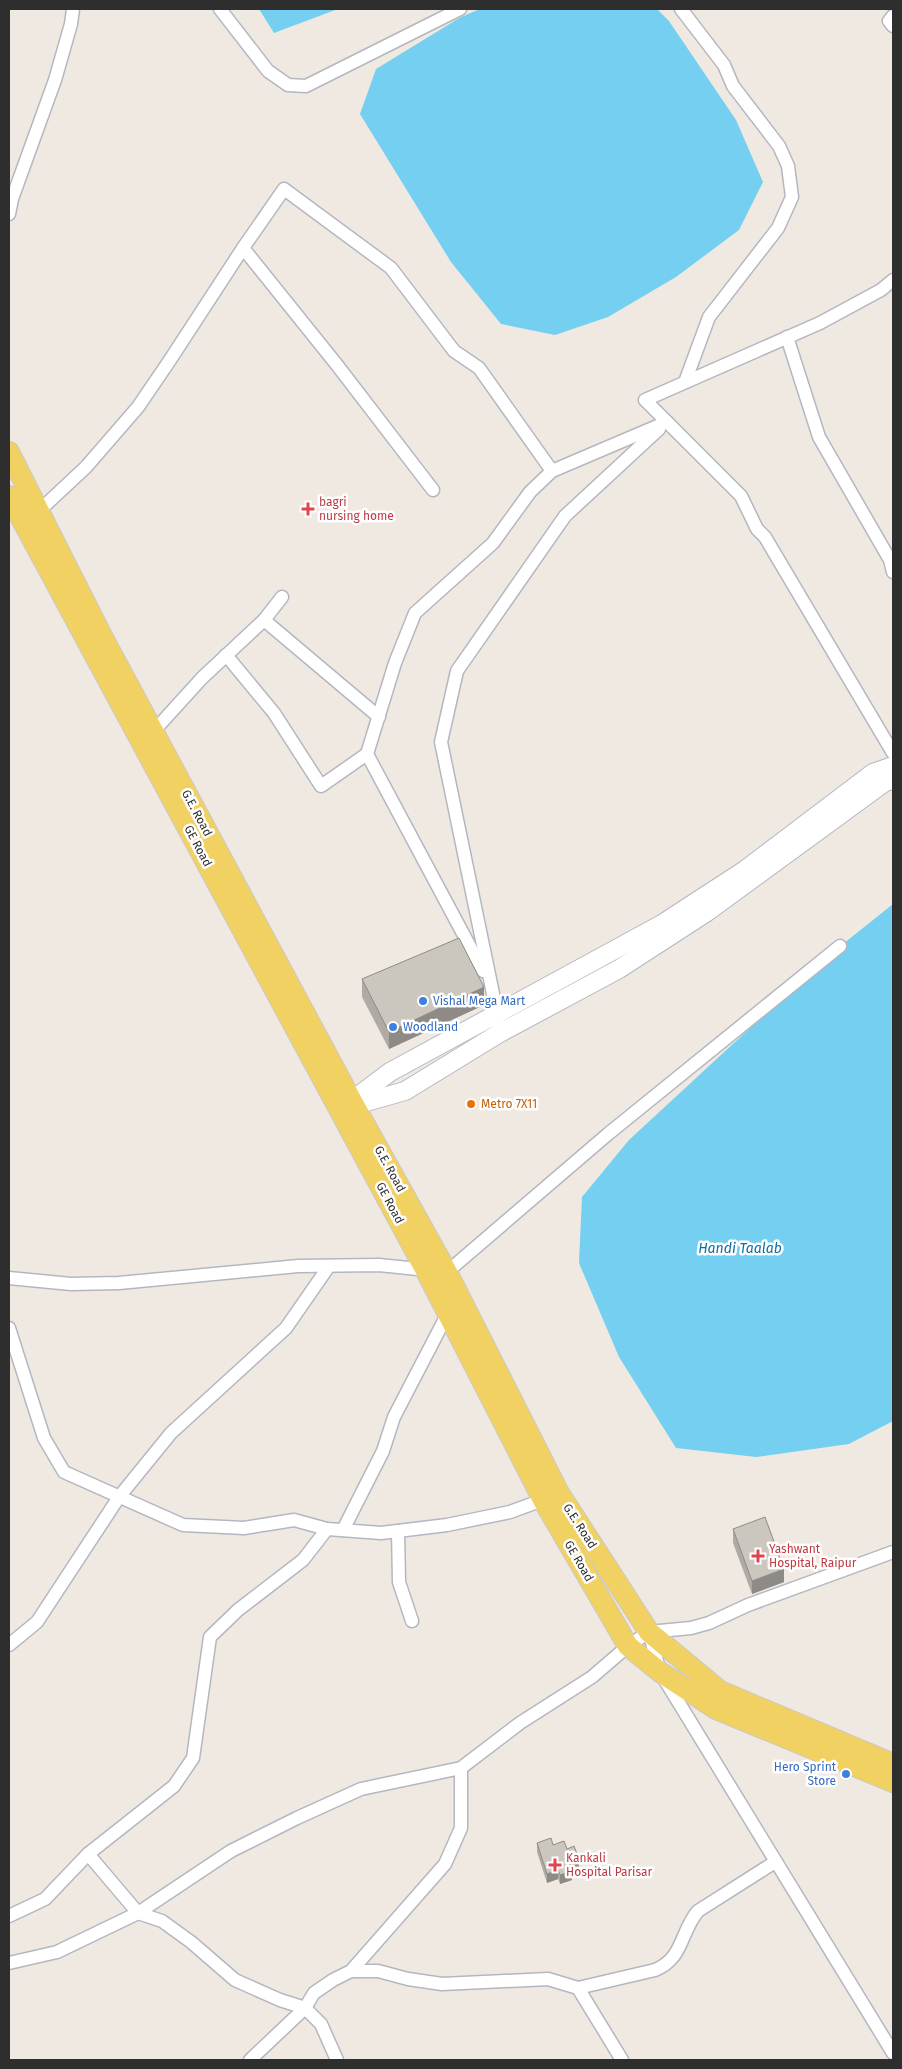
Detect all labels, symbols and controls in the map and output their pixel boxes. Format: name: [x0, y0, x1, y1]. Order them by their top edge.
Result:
place label: bagri nursing home: [319, 495, 394, 523]
marker: bagri nursing home: [301, 502, 315, 516]
street label: G.E. Road: [179, 787, 215, 839]
street label: GE Road: [181, 823, 215, 869]
place label: Vishal Mega Mart: [433, 994, 526, 1008]
marker: Vishal Mega Mart: [417, 995, 429, 1007]
place label: Woodland: [403, 1020, 458, 1034]
marker: Woodland: [387, 1021, 399, 1033]
place label: Metro 7X11: [481, 1097, 537, 1111]
marker: Metro 7X11: [465, 1098, 477, 1110]
street label: G.E. Road: [372, 1143, 408, 1195]
street label: GE Road: [373, 1180, 407, 1226]
water label: Handi Taalab: [698, 1240, 782, 1257]
street label: G.E. Road: [560, 1501, 600, 1551]
street label: GE Road: [562, 1538, 596, 1584]
place label: Yashwant Hospital, Raipur: [769, 1542, 857, 1570]
marker: Yashwant Hospital, Raipur: [751, 1549, 765, 1563]
place label: Hero Sprint Store: [774, 1760, 837, 1788]
marker: Hero Sprint Store: [840, 1768, 852, 1780]
place label: Kankali Hospital Parisar: [566, 1851, 653, 1879]
marker: Kankali Hospital Parisar: [548, 1858, 562, 1872]

